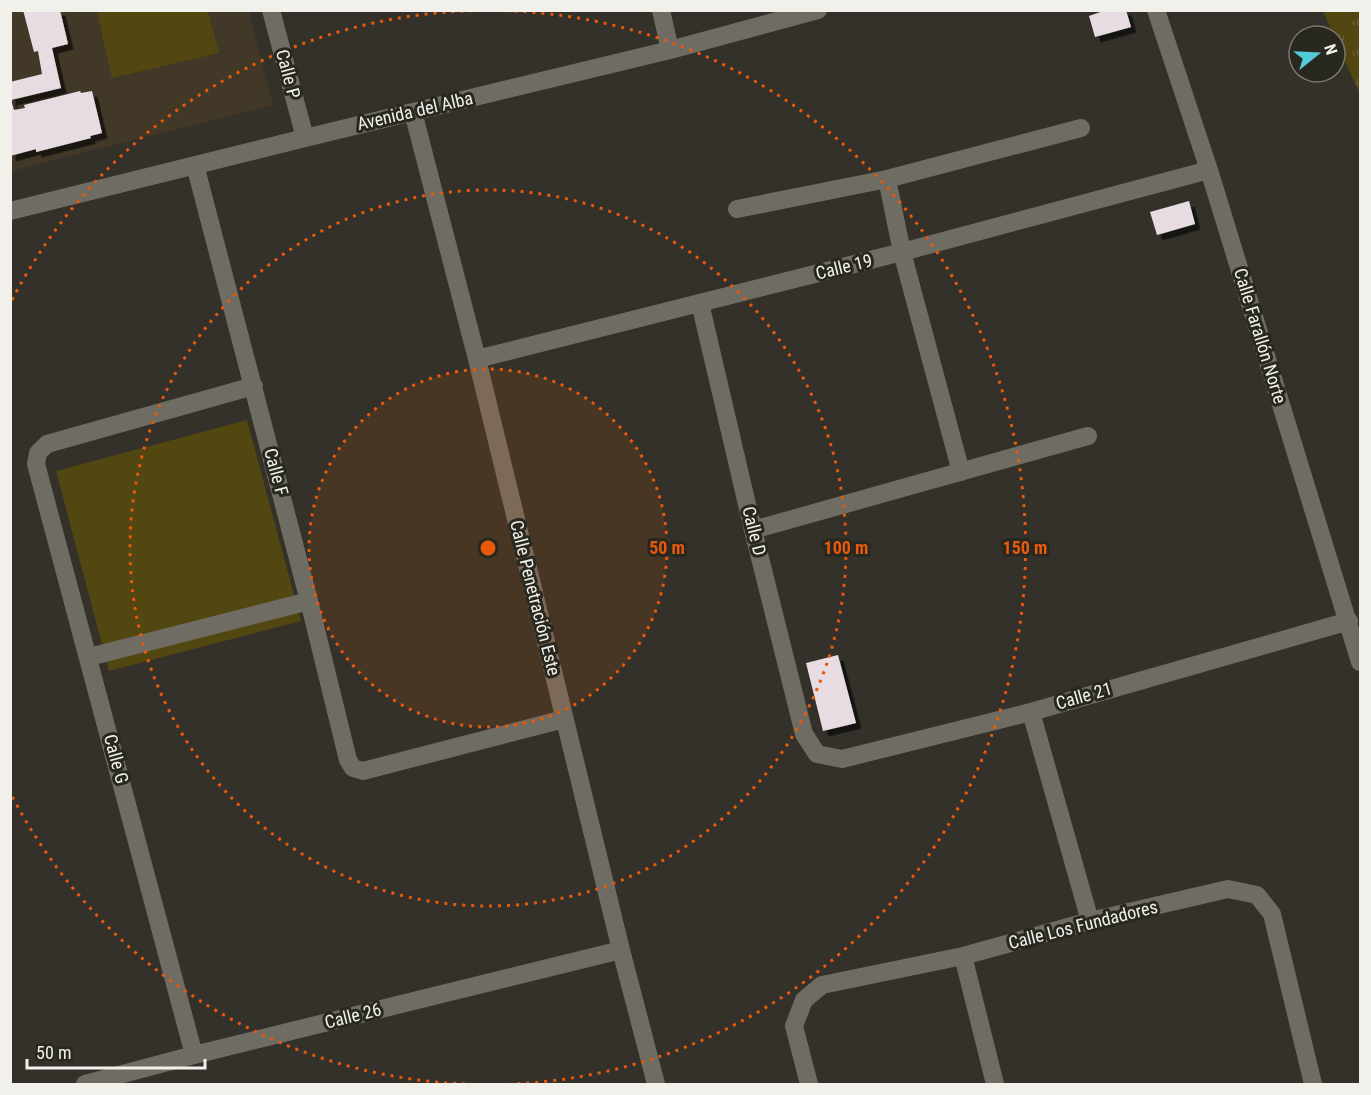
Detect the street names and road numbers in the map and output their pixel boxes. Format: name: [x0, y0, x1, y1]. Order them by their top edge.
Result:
street label: Calle P: [272, 47, 305, 101]
street label: Avenida del Alba: [355, 87, 475, 134]
street label: Calle 19: [813, 249, 874, 284]
street label: Calle Farallón Norte: [1230, 266, 1291, 406]
street label: Calle F: [260, 446, 293, 498]
street label: Calle D: [738, 504, 771, 558]
street label: Calle Penetración Este: [506, 518, 565, 678]
street label: Calle 21: [1053, 678, 1114, 714]
street label: Calle G: [100, 732, 133, 786]
street label: Calle Los Fundadores: [1006, 896, 1160, 953]
street label: Calle 26: [322, 998, 383, 1033]

